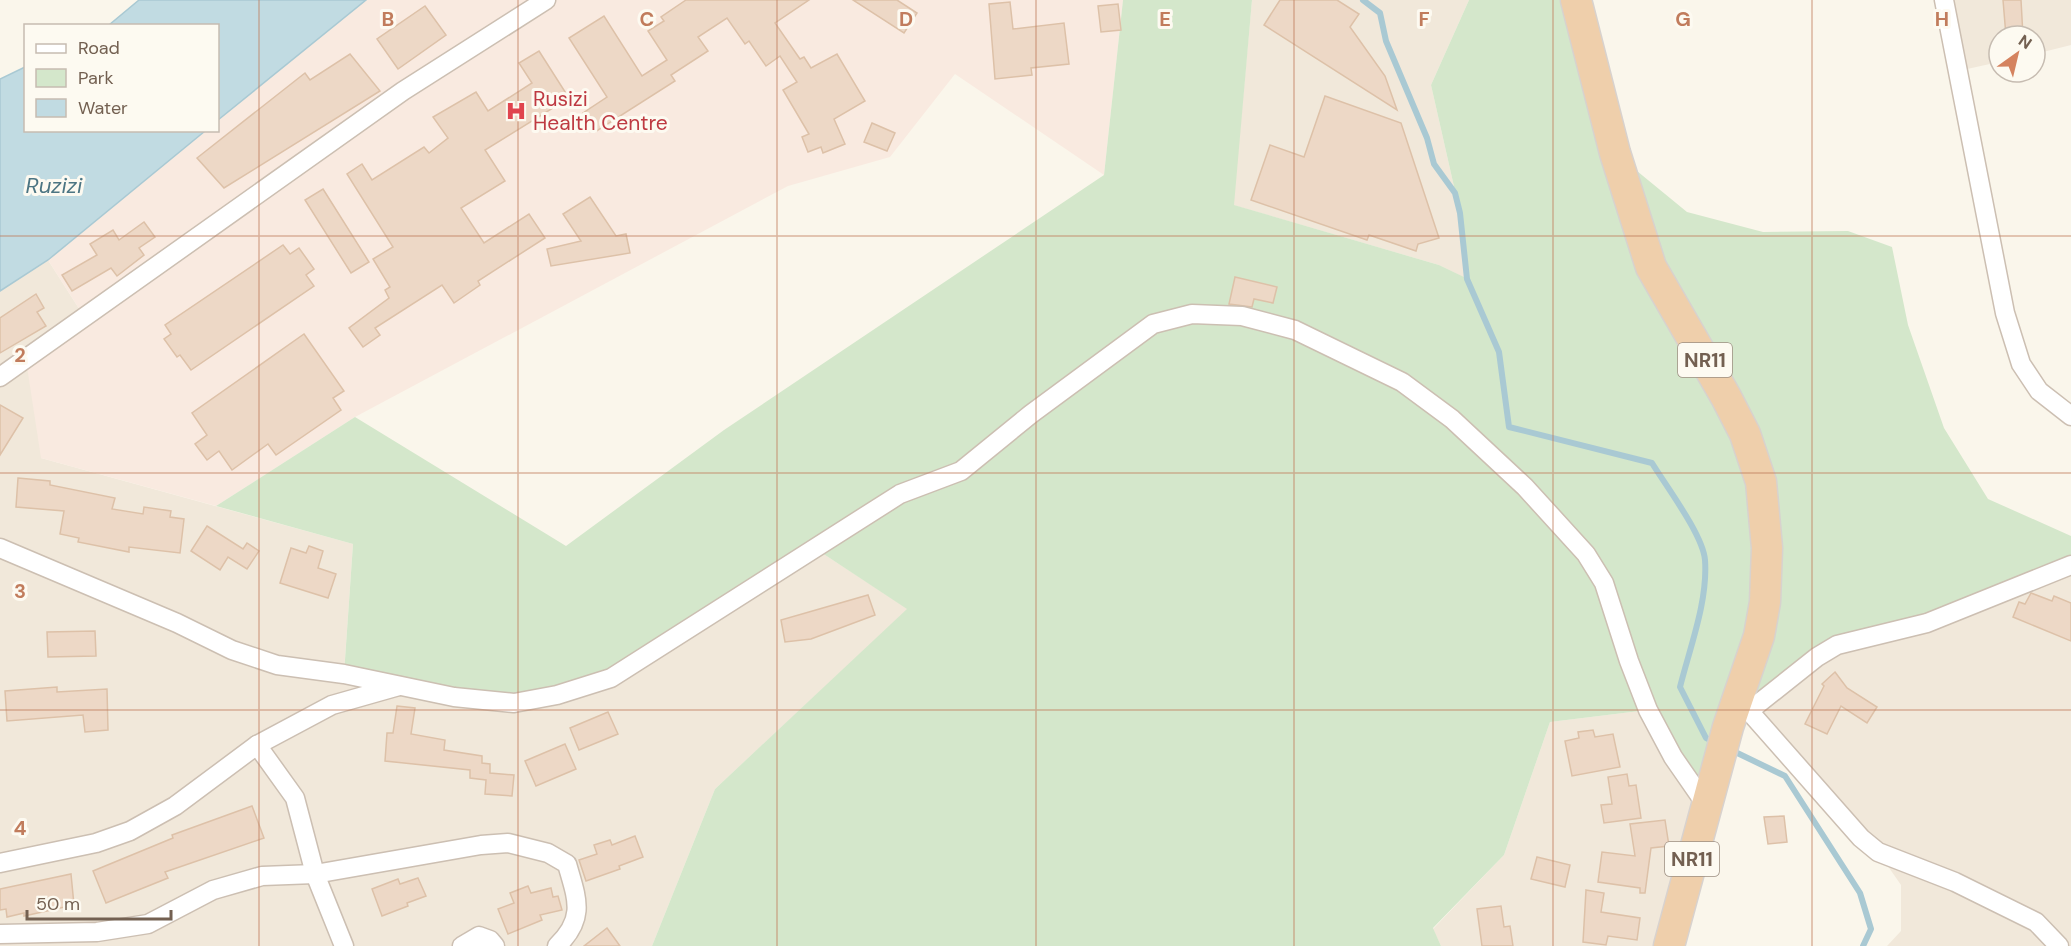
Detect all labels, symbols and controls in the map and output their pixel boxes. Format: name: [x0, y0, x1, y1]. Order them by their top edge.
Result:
text: B: [382, 6, 394, 32]
text: C: [640, 6, 654, 32]
text: D: [899, 6, 913, 32]
text: E: [1159, 6, 1171, 32]
text: F: [1418, 6, 1430, 32]
text: G: [1675, 6, 1691, 32]
text: H: [1935, 6, 1949, 32]
legend: [24, 24, 219, 132]
north arrow: [1987, 24, 2047, 84]
text: N: [2014, 30, 2036, 54]
text: Road: [78, 36, 120, 60]
text: Park: [78, 66, 114, 90]
place label: Rusizi Health Centre: [533, 85, 668, 137]
text: Water: [78, 96, 128, 120]
hospital icon: Rusizi Health Centre: [504, 99, 528, 123]
water label: Ruzizi: [26, 171, 83, 200]
text: 2: [14, 342, 26, 368]
road number: NR11: [1678, 343, 1732, 377]
text: 3: [14, 578, 26, 604]
text: 4: [14, 815, 27, 841]
road number: NR11: [1665, 842, 1719, 876]
scale bar: [27, 883, 171, 921]
text: 50 m: [36, 892, 80, 916]

